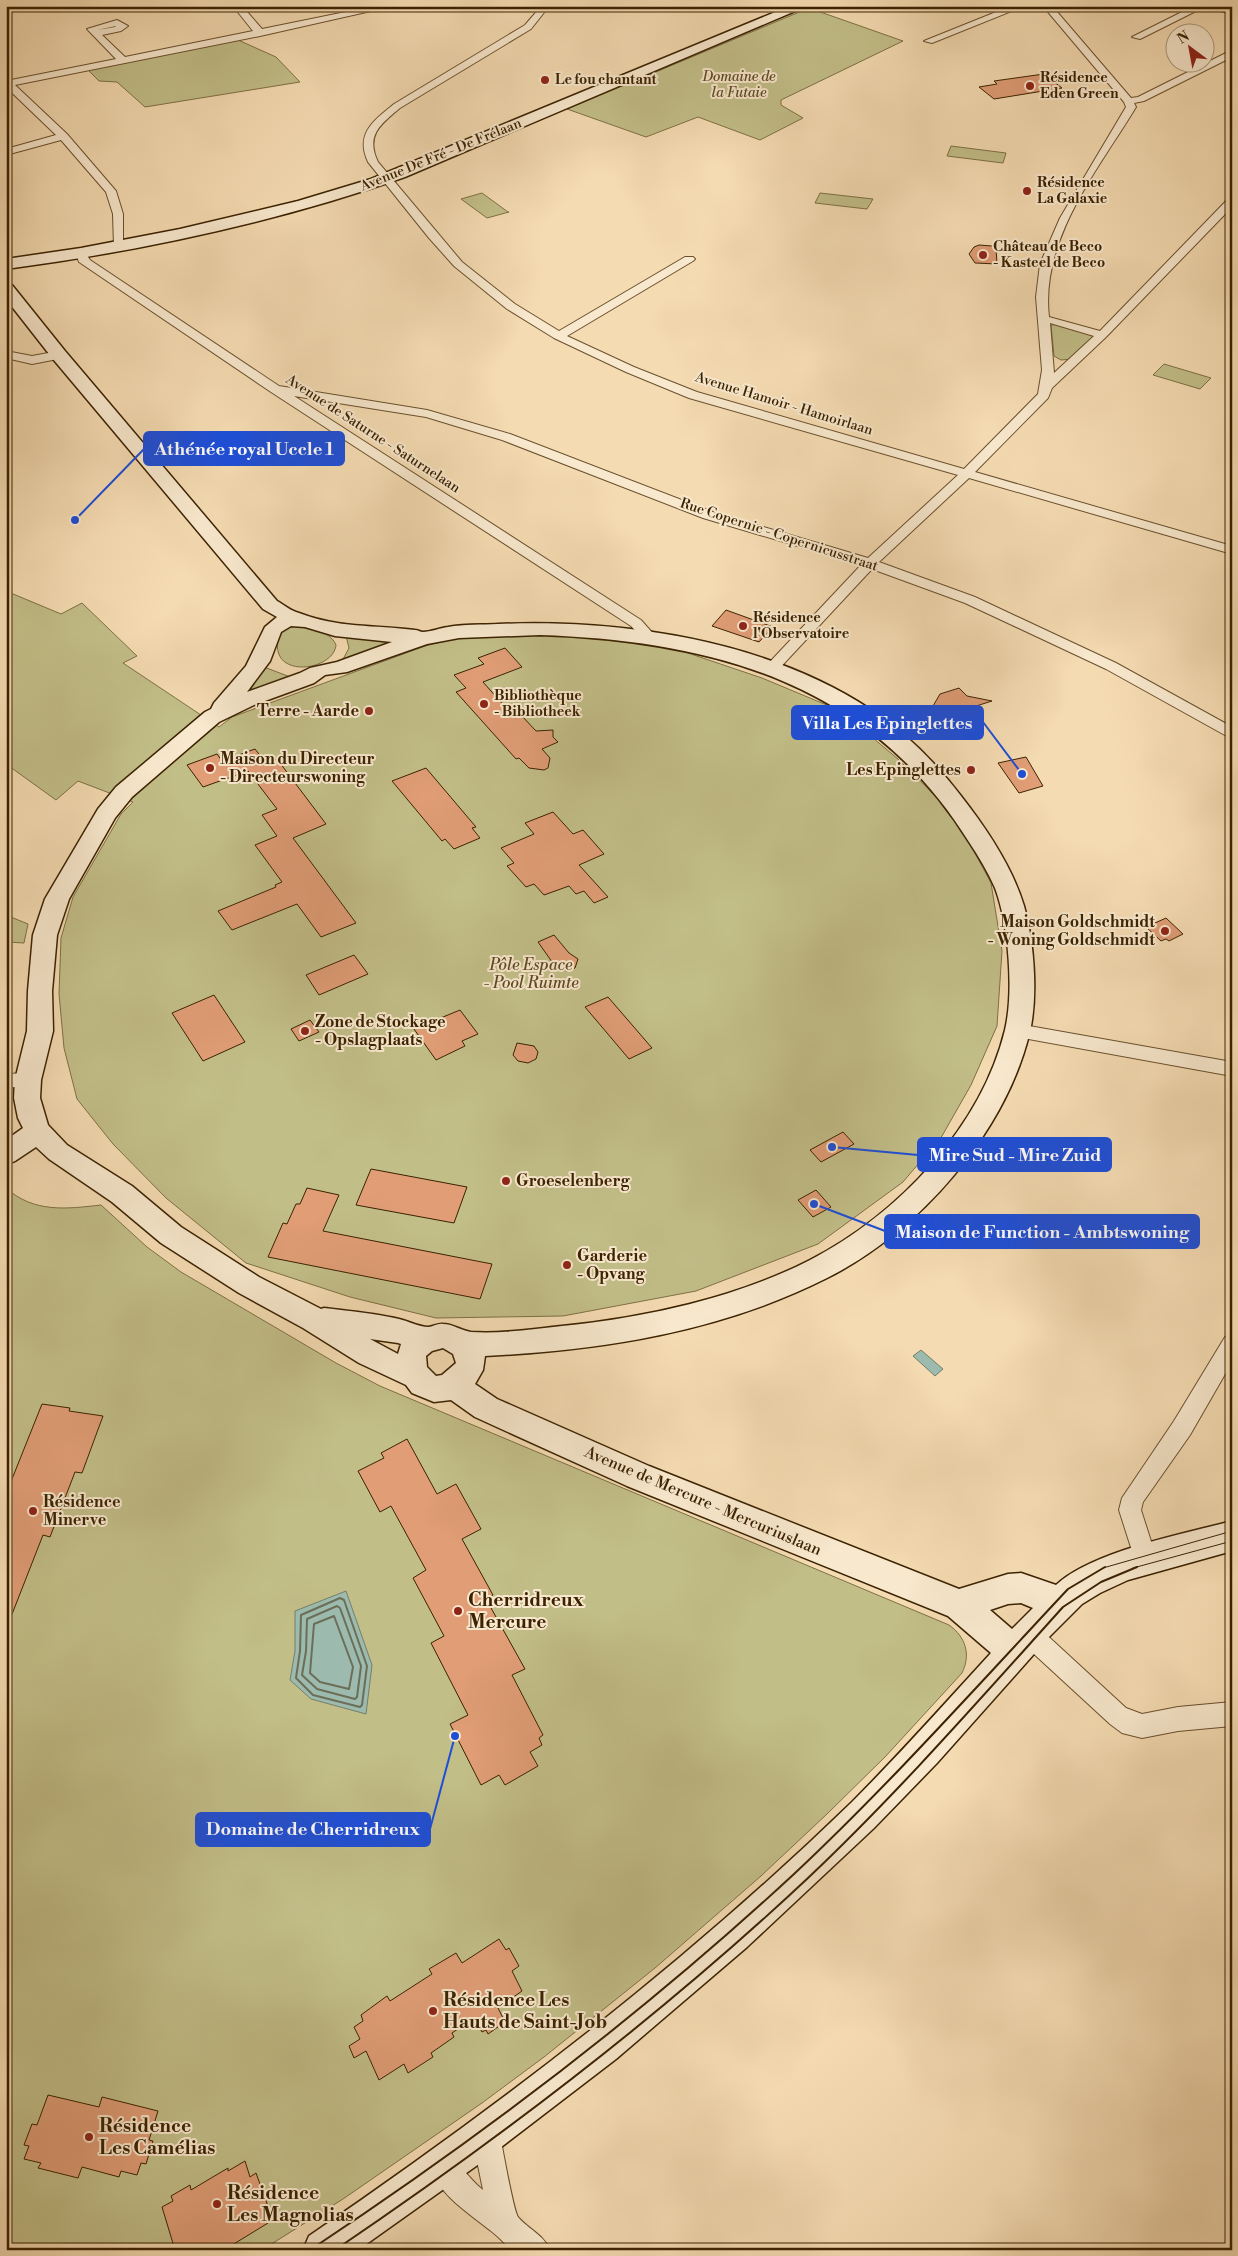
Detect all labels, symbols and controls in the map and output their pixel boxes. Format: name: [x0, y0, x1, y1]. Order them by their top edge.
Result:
north arrow: [1166, 22, 1216, 72]
text: N: [1174, 27, 1193, 48]
park label: Domaine de la Futaie: [701, 68, 776, 102]
place label: Résidence Eden Green: [1040, 69, 1119, 103]
place label: Le fou chantant: [555, 71, 658, 89]
marker: Le fou chantant: [539, 74, 551, 86]
marker: Résidence Eden Green: [1024, 80, 1036, 92]
street label: Avenue De Fré - De Frélaan: [357, 114, 525, 196]
place label: Résidence La Galaxie: [1037, 174, 1108, 208]
marker: Résidence La Galaxie: [1021, 185, 1033, 197]
place label: Château de Beco - Kasteel de Beco: [993, 238, 1105, 272]
marker: Château de Beco - Kasteel de Beco: [977, 249, 989, 261]
street label: Avenue Hamoir - Hamoirlaan: [692, 368, 876, 440]
street label: Avenue de Saturne - Saturnelaan: [282, 370, 464, 498]
callout: Athénée royal Uccle 1: [144, 432, 344, 465]
text: Athénée royal Uccle 1: [153, 438, 334, 461]
street label: Rue Copernic - Copernicusstraat: [678, 494, 880, 576]
place label: Résidence l'Observatoire: [753, 609, 850, 643]
marker: Résidence l'Observatoire: [737, 620, 749, 632]
place label: Bibliothèque - Bibliotheek: [494, 687, 582, 721]
marker: Bibliothèque - Bibliotheek: [478, 698, 490, 710]
place label: Terre - Aarde: [257, 701, 359, 721]
marker: Terre - Aarde: [363, 705, 375, 717]
callout: Villa Les Epinglettes: [792, 706, 983, 739]
text: Villa Les Epinglettes: [801, 712, 973, 735]
place label: Maison du Directeur - Directeurswoning: [220, 749, 375, 787]
place label: Les Epinglettes: [846, 760, 961, 780]
marker: Maison du Directeur - Directeurswoning: [204, 762, 216, 774]
marker: Les Epinglettes: [965, 764, 977, 776]
place label: Maison Goldschmidt - Woning Goldschmidt: [988, 912, 1155, 950]
marker: Maison Goldschmidt - Woning Goldschmidt: [1159, 925, 1171, 937]
park label: Pôle Espace - Pool Ruimte: [483, 955, 579, 993]
place label: Zone de Stockage - Opslagplaats: [315, 1012, 446, 1050]
marker: Zone de Stockage - Opslagplaats: [299, 1025, 311, 1037]
callout: Mire Sud - Mire Zuid: [918, 1138, 1111, 1171]
text: Mire Sud - Mire Zuid: [929, 1144, 1101, 1167]
place label: Groeselenberg: [516, 1171, 630, 1191]
marker: Groeselenberg: [500, 1175, 512, 1187]
callout: Maison de Function - Ambtswoning: [885, 1215, 1199, 1248]
text: Maison de Function - Ambtswoning: [895, 1221, 1190, 1244]
place label: Garderie - Opvang: [577, 1246, 647, 1284]
marker: Garderie - Opvang: [561, 1259, 573, 1271]
street label: Avenue de Mercure - Mercuriuslaan: [580, 1441, 825, 1560]
place label: Résidence Minerve: [43, 1492, 121, 1530]
marker: Résidence Minerve: [27, 1505, 39, 1517]
place label: Cherridreux Mercure: [468, 1588, 584, 1634]
marker: Cherridreux Mercure: [452, 1605, 464, 1617]
callout: Domaine de Cherridreux: [196, 1813, 430, 1846]
text: Domaine de Cherridreux: [206, 1818, 421, 1841]
place label: Résidence Les Hauts de Saint-Job: [443, 1988, 607, 2034]
marker: Résidence Les Hauts de Saint-Job: [427, 2005, 439, 2017]
place label: Résidence Les Camélias: [99, 2114, 215, 2160]
marker: Résidence Les Camélias: [83, 2131, 95, 2143]
place label: Résidence Les Magnolias: [227, 2181, 354, 2227]
marker: Résidence Les Magnolias: [211, 2198, 223, 2210]

